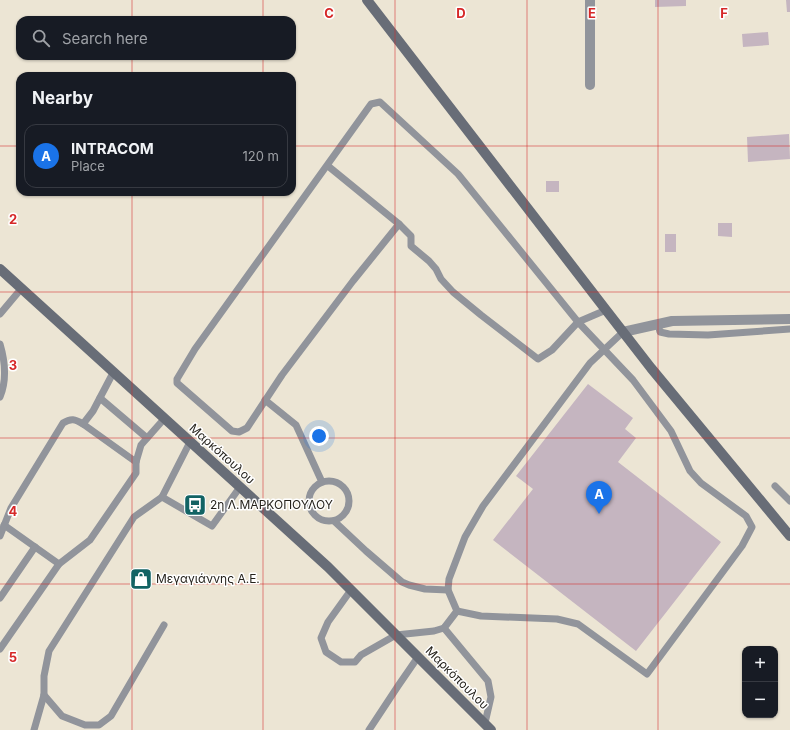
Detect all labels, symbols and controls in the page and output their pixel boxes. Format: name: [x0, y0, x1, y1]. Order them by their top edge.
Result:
text: C: [324, 5, 334, 21]
text: D: [456, 5, 466, 21]
text: E: [588, 5, 596, 21]
text: F: [720, 5, 728, 21]
search box: [16, 16, 296, 60]
icon: search: [30, 27, 52, 49]
text: Search here: [62, 29, 148, 48]
text: Nearby: [32, 88, 93, 108]
text: INTRACOM: [71, 139, 154, 158]
text: A: [41, 148, 51, 164]
text: 120 m: [243, 148, 279, 164]
text: Place: [71, 158, 105, 174]
text: 2: [9, 211, 17, 227]
text: 3: [9, 357, 17, 373]
street label: Μαρκόπουλου: [187, 420, 258, 487]
your location: [309, 426, 329, 446]
pin: A: [586, 481, 612, 514]
bus stop icon: 2η Λ.ΜΑΡΚΟΠΟΥΛΟΥ: [182, 492, 208, 518]
place label: 2η Λ.ΜΑΡΚΟΠΟΥΛΟΥ: [210, 497, 333, 512]
text: 4: [9, 503, 18, 519]
shop icon: Μεγαγιάννης Α.Ε.: [128, 566, 154, 592]
place label: Μεγαγιάννης Α.Ε.: [156, 571, 260, 586]
street label: Μαρκόπουλου: [423, 643, 492, 712]
map controls: [742, 646, 778, 718]
button: +: [742, 646, 778, 682]
text: 5: [9, 649, 17, 665]
button: −: [742, 682, 778, 718]

